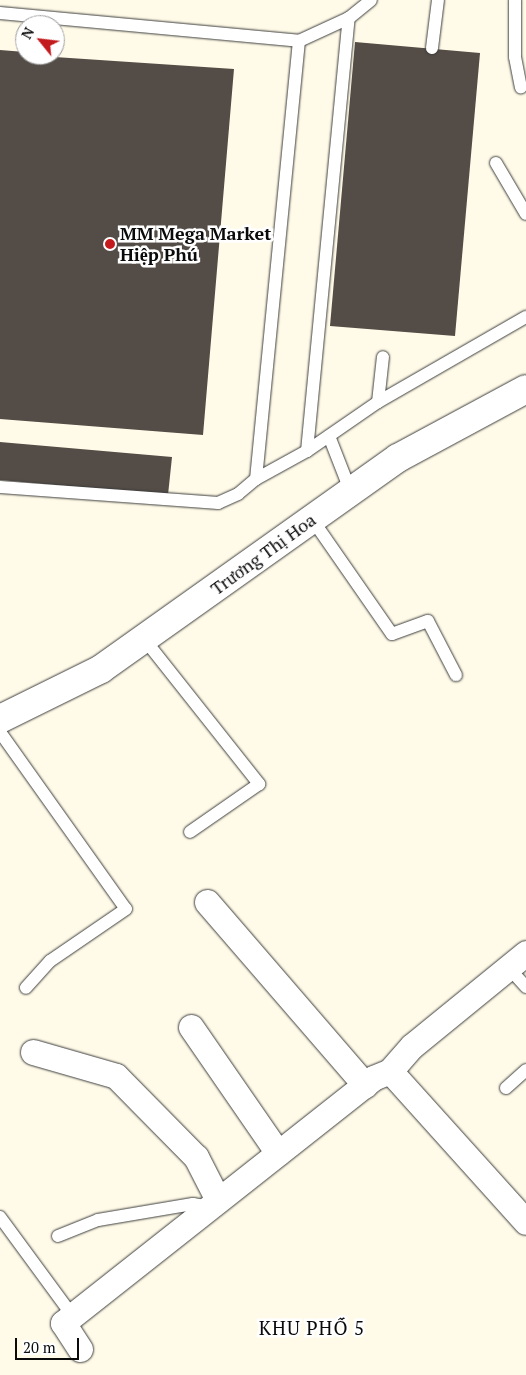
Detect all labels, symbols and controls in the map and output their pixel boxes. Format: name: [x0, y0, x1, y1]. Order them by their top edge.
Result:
north arrow: [15, 15, 65, 65]
text: N: [16, 24, 38, 42]
place label: MM Mega Market Hiệp Phú: [120, 223, 271, 266]
marker: MM Mega Market Hiệp Phú: [104, 238, 116, 250]
street label: Trương Thị Hoa: [206, 509, 320, 599]
district label: KHU PHỐ 5: [258, 1317, 366, 1339]
scale bar: [18, 1328, 81, 1360]
text: 20 m: [23, 1337, 56, 1357]

